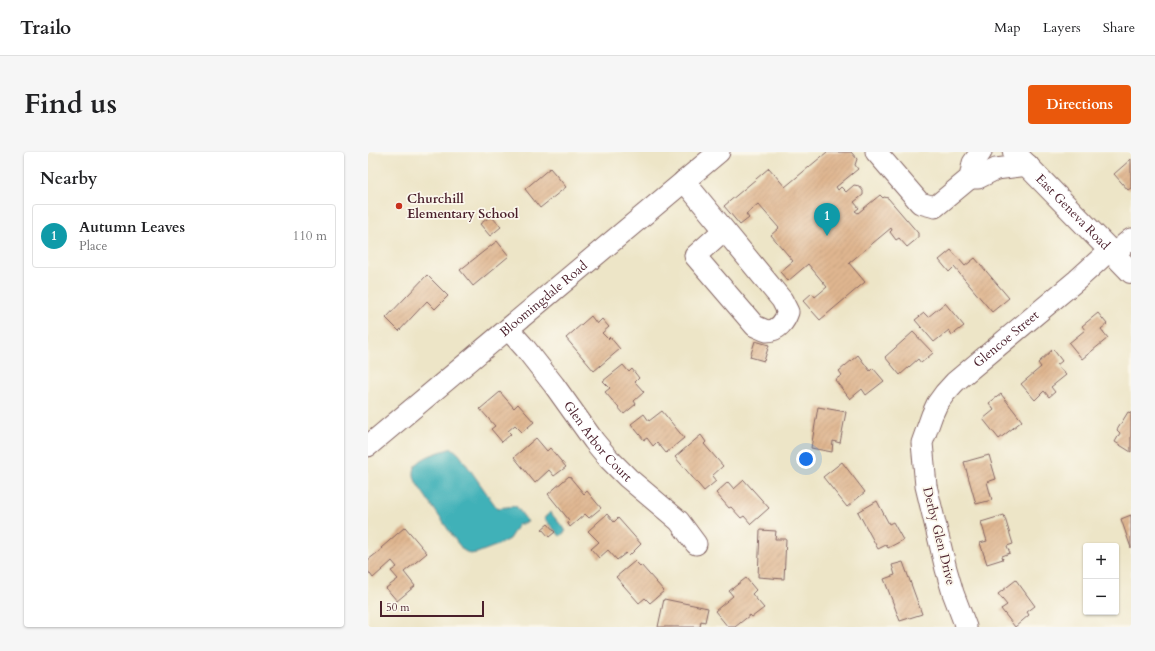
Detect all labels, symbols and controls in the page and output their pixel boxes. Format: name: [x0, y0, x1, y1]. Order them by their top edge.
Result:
text: Trailo: [20, 15, 71, 41]
text: Map: [994, 18, 1021, 37]
text: Layers: [1043, 18, 1081, 37]
text: Share: [1103, 18, 1135, 37]
text: Find us: [24, 85, 117, 123]
button: Directions: [1028, 85, 1131, 124]
text: Nearby: [40, 167, 97, 190]
street label: East Geneva Road: [1031, 170, 1114, 254]
place label: Churchill Elementary School: [407, 190, 519, 223]
marker: Churchill Elementary School: [394, 201, 404, 211]
pin: 1: [814, 203, 840, 236]
text: Autumn Leaves: [79, 217, 185, 237]
text: 1: [51, 227, 57, 245]
text: 110 m: [293, 227, 327, 245]
text: Place: [79, 237, 107, 255]
street label: Bloomingdale Road: [496, 257, 591, 341]
street label: Glencoe Street: [970, 306, 1043, 372]
street label: Glen Arbor Court: [559, 397, 635, 486]
your location: [796, 449, 816, 469]
street label: Derby Glen Drive: [918, 485, 960, 587]
map controls: [1083, 543, 1119, 615]
button: +: [1083, 543, 1119, 579]
button: −: [1083, 579, 1119, 615]
scale bar: [380, 599, 484, 618]
text: 50 m: [386, 600, 410, 615]

